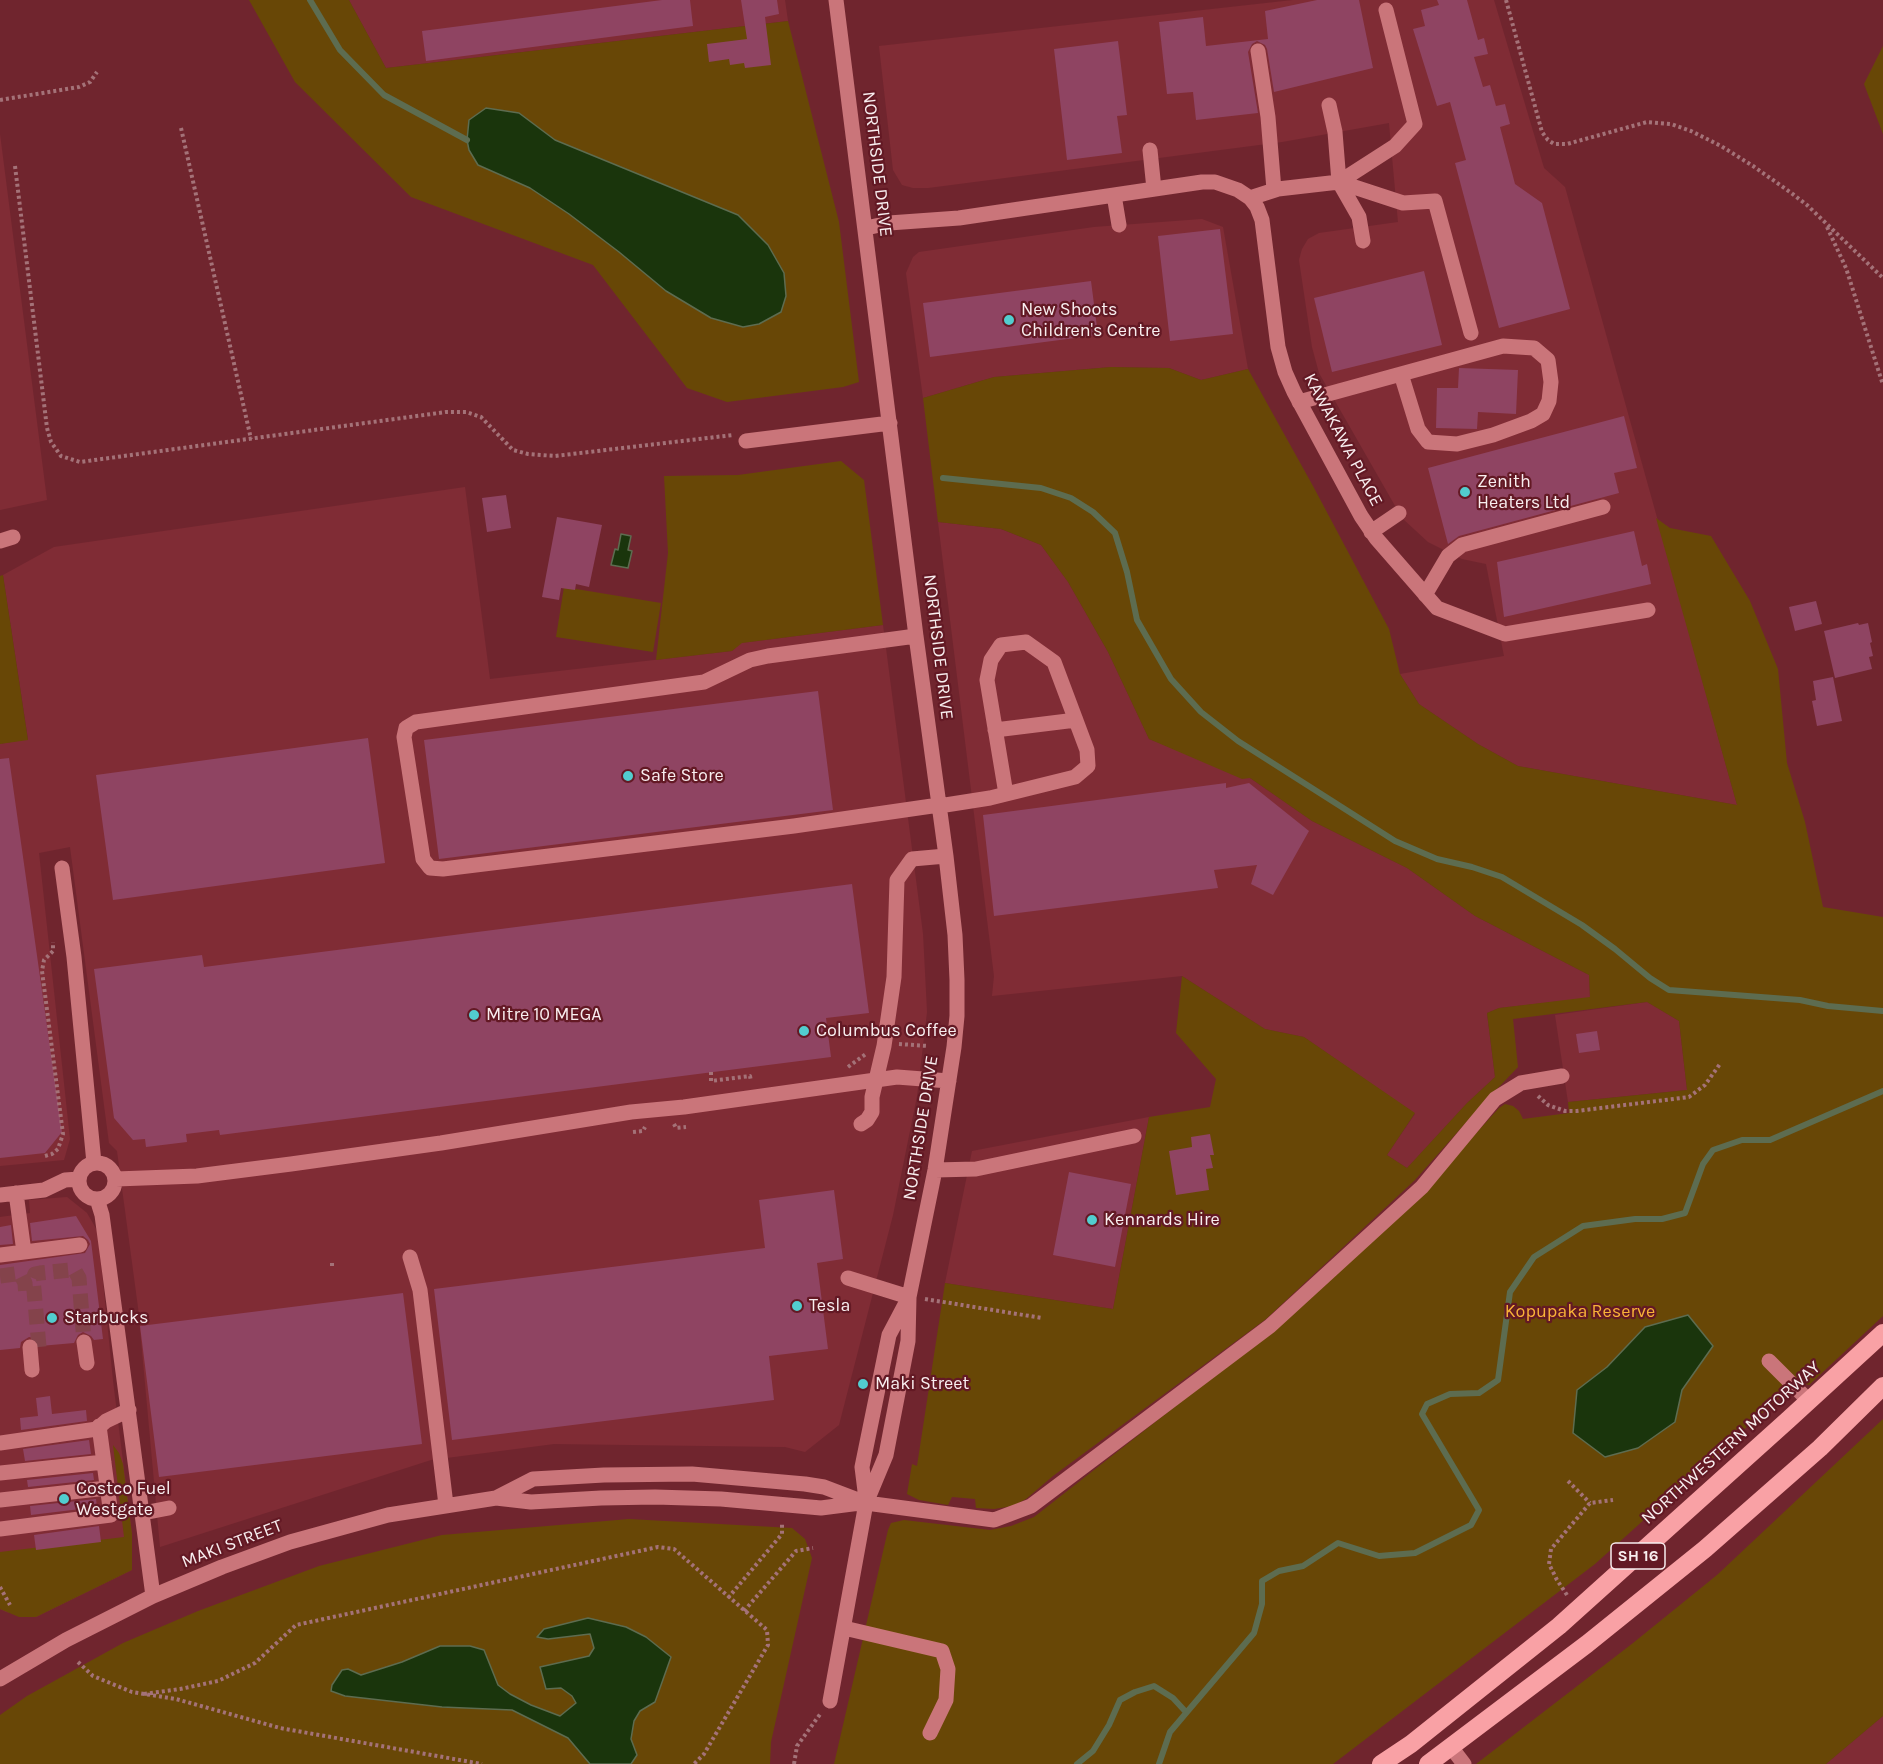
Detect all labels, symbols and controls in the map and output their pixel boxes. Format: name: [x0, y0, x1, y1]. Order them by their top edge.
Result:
street label: NORTHSIDE DRIVE: [857, 90, 897, 238]
place label: New Shoots Children's Centre: [1021, 299, 1160, 342]
marker: New Shoots Children's Centre: [1002, 313, 1016, 327]
street label: KAWAKAWA PLACE: [1299, 370, 1387, 510]
place label: Zenith Heaters Ltd: [1477, 471, 1570, 514]
marker: Zenith Heaters Ltd: [1458, 485, 1472, 499]
street label: NORTHSIDE DRIVE: [918, 573, 958, 721]
place label: Safe Store: [640, 765, 724, 787]
marker: Safe Store: [621, 769, 635, 783]
place label: Mitre 10 MEGA: [486, 1004, 602, 1026]
marker: Mitre 10 MEGA: [467, 1008, 481, 1022]
place label: Columbus Coffee: [816, 1020, 957, 1042]
marker: Columbus Coffee: [797, 1024, 811, 1038]
street label: NORTHSIDE DRIVE: [899, 1054, 943, 1202]
place label: Kennards Hire: [1104, 1209, 1220, 1231]
marker: Kennards Hire: [1085, 1213, 1099, 1227]
place label: Tesla: [809, 1295, 850, 1317]
marker: Tesla: [790, 1299, 804, 1313]
park label: Kopupaka Reserve: [1505, 1301, 1655, 1323]
place label: Starbucks: [64, 1307, 149, 1329]
marker: Starbucks: [45, 1311, 59, 1325]
street label: NORTHWESTERN MOTORWAY: [1637, 1357, 1825, 1529]
place label: Maki Street: [875, 1373, 969, 1395]
marker: Maki Street: [856, 1377, 870, 1391]
place label: Costco Fuel Westgate: [76, 1478, 171, 1520]
marker: Costco Fuel Westgate: [57, 1492, 71, 1506]
street label: MAKI STREET: [179, 1515, 285, 1573]
road number: SH 16: [1611, 1543, 1665, 1569]

